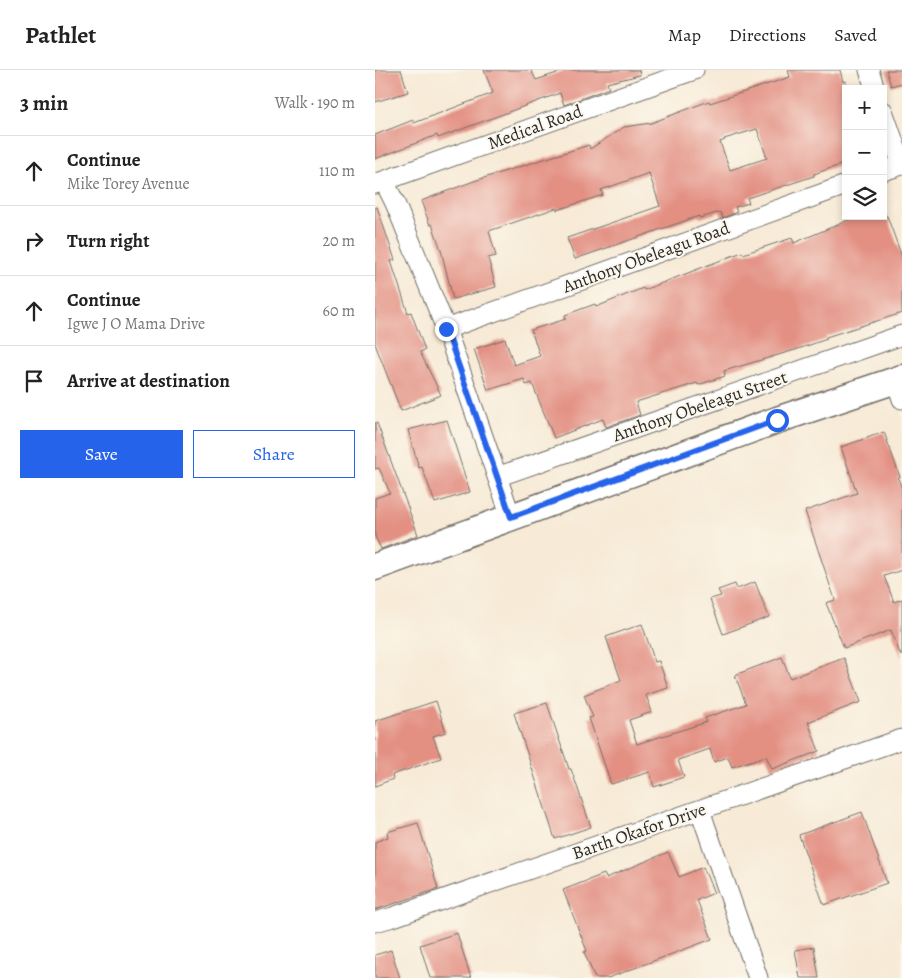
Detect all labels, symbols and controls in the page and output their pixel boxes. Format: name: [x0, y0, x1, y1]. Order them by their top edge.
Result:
text: Pathlet: [25, 19, 96, 51]
text: Map: [668, 23, 701, 47]
text: Directions: [729, 23, 806, 47]
text: Saved: [834, 23, 877, 47]
map controls: [842, 85, 887, 220]
button: +: [842, 85, 887, 130]
text: 3 min: [20, 89, 68, 117]
text: Walk · 190 m: [275, 92, 355, 114]
street label: Medical Road: [484, 99, 586, 155]
button: −: [842, 130, 887, 175]
text: Continue: [67, 147, 141, 173]
icon: ahead: [20, 157, 48, 185]
text: 110 m: [319, 160, 355, 182]
text: Mike Torey Avenue: [67, 173, 190, 195]
button: layers: [842, 175, 887, 220]
street label: Anthony Obeleagu Road: [558, 216, 733, 299]
icon: right: [20, 227, 48, 255]
text: Turn right: [67, 228, 149, 254]
text: 20 m: [322, 230, 355, 252]
text: Continue: [67, 287, 141, 313]
icon: ahead: [20, 297, 48, 325]
text: 60 m: [323, 300, 355, 322]
text: Igwe J O Mama Drive: [67, 313, 205, 335]
route end: [435, 318, 458, 341]
street label: Anthony Obeleagu Street: [609, 365, 790, 447]
icon: arrive: [20, 367, 48, 395]
text: Arrive at destination: [67, 368, 230, 394]
route start: [766, 409, 789, 432]
button: Save: [20, 430, 183, 478]
button: Share: [193, 430, 355, 478]
street label: Barth Okafor Drive: [569, 797, 709, 865]

